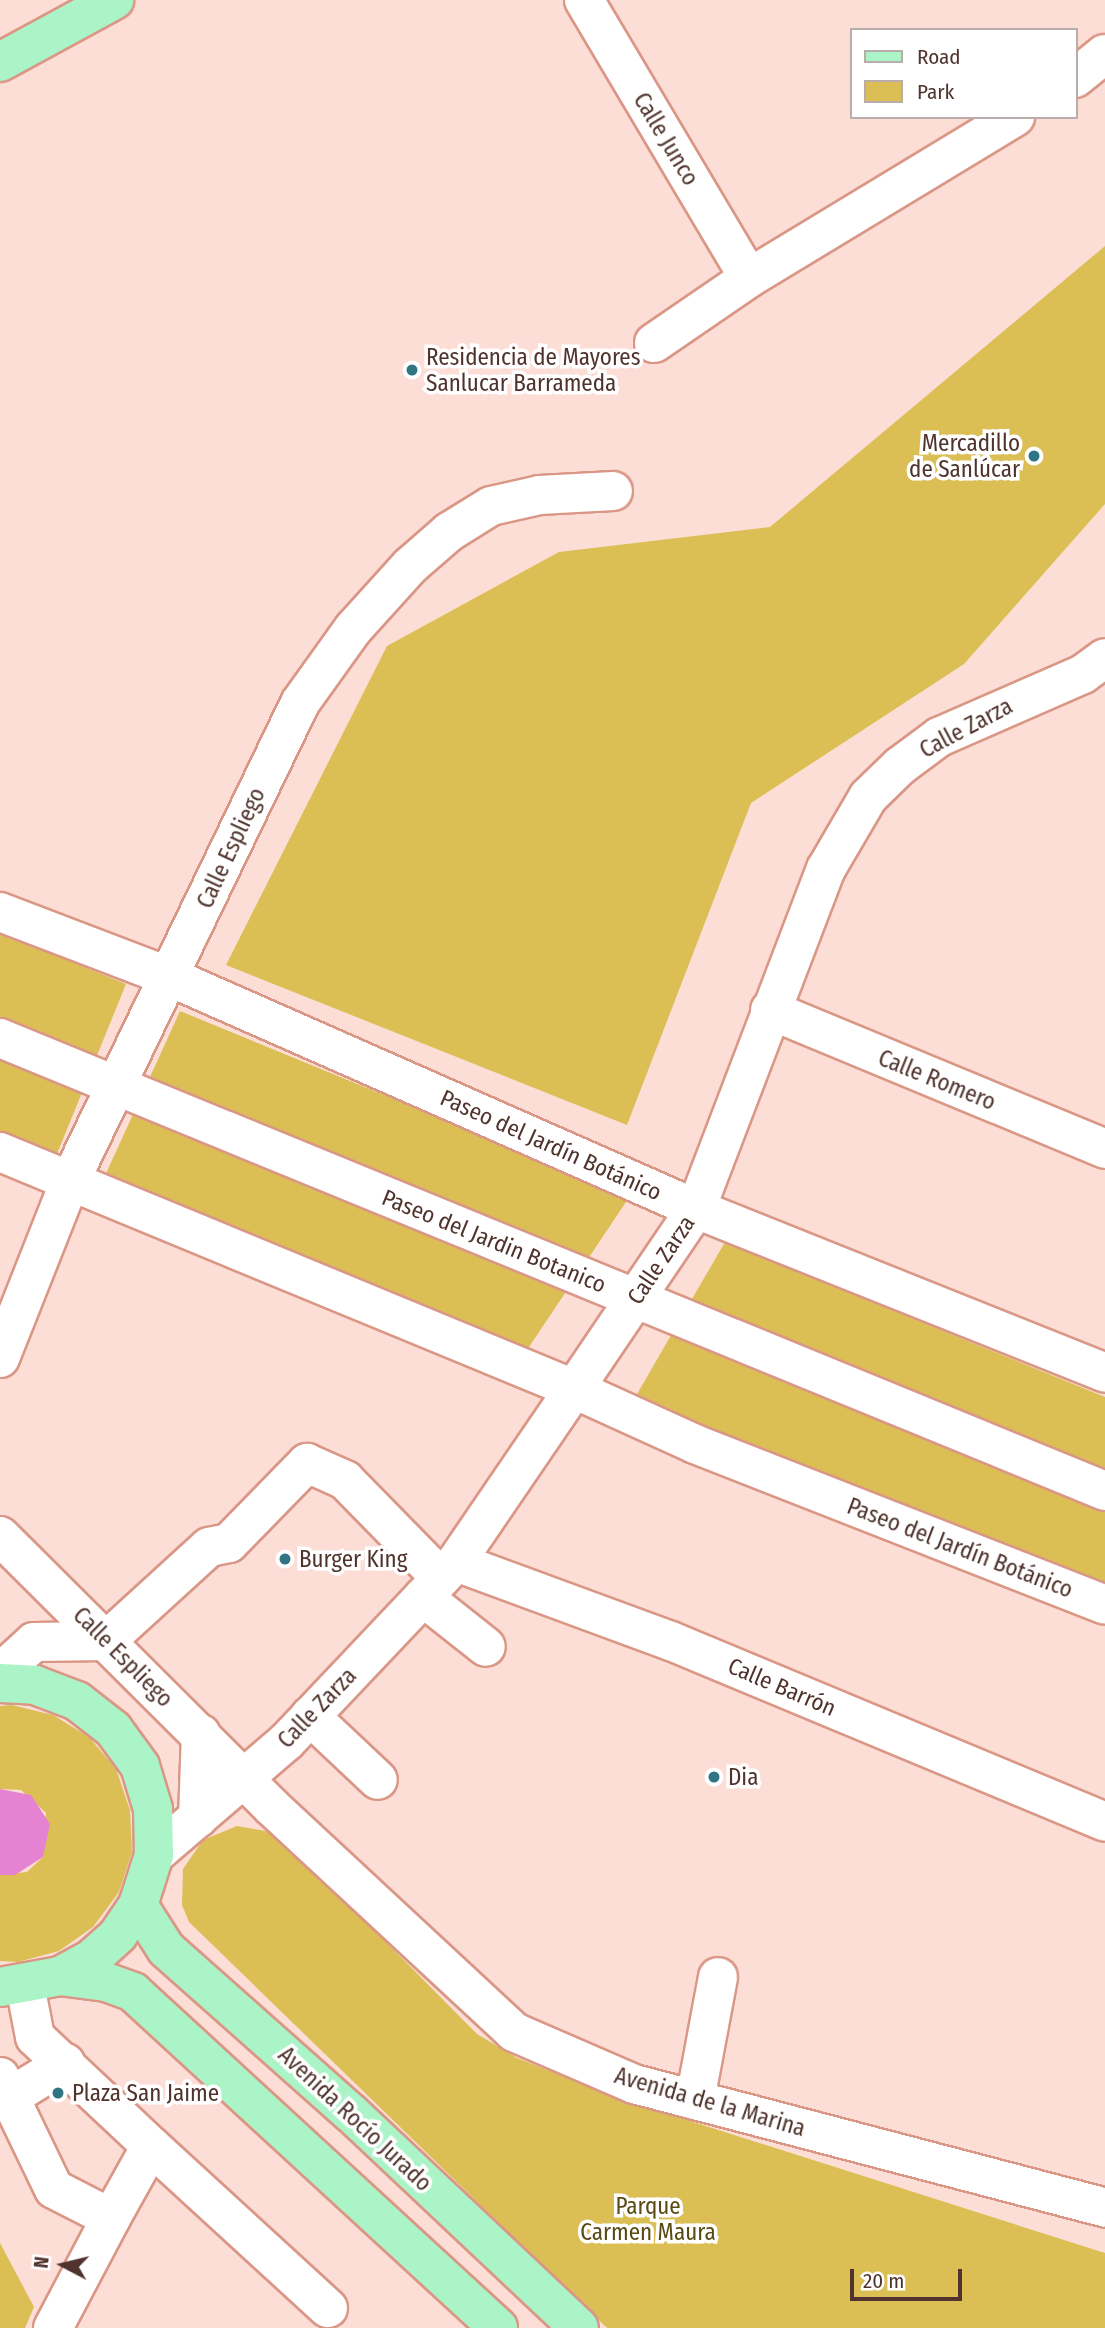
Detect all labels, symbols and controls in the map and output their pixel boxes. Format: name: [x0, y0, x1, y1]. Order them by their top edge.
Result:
legend: [850, 28, 1077, 119]
text: Road: [917, 44, 961, 70]
text: Park: [917, 79, 954, 105]
street label: Calle Junco: [628, 88, 704, 190]
place label: Residencia de Mayores Sanlucar Barrameda: [426, 343, 640, 397]
marker: Residencia de Mayores Sanlucar Barrameda: [404, 362, 420, 378]
place label: Mercadillo de Sanlúcar: [909, 429, 1020, 483]
marker: Mercadillo de Sanlúcar: [1026, 448, 1042, 464]
street label: Calle Zarza: [915, 692, 1017, 764]
street label: Calle Espliego: [191, 783, 271, 913]
street label: Calle Romero: [874, 1044, 1000, 1116]
street label: Paseo del Jardín Botánico: [436, 1084, 666, 1206]
street label: Paseo del Jardin Botanico: [378, 1183, 610, 1299]
street label: Calle Zarza: [621, 1210, 701, 1310]
street label: Paseo del Jardín Botánico: [843, 1492, 1077, 1604]
place label: Burger King: [299, 1545, 407, 1573]
marker: Burger King: [277, 1551, 293, 1567]
street label: Calle Espliego: [67, 1601, 179, 1713]
street label: Calle Barrón: [724, 1652, 840, 1722]
street label: Calle Zarza: [272, 1662, 362, 1754]
place label: Dia: [728, 1763, 758, 1791]
marker: Dia: [706, 1769, 722, 1785]
street label: Avenida Rocío Jurado: [273, 2041, 437, 2197]
street label: Avenida de la Marina: [611, 2062, 809, 2142]
place label: Plaza San Jaime: [72, 2079, 219, 2107]
marker: Plaza San Jaime: [50, 2085, 66, 2101]
park label: Parque Carmen Maura: [580, 2192, 716, 2246]
north arrow: [28, 2230, 98, 2300]
scale bar: [853, 2254, 965, 2298]
text: N: [30, 2255, 54, 2269]
text: 20 m: [863, 2268, 904, 2294]

